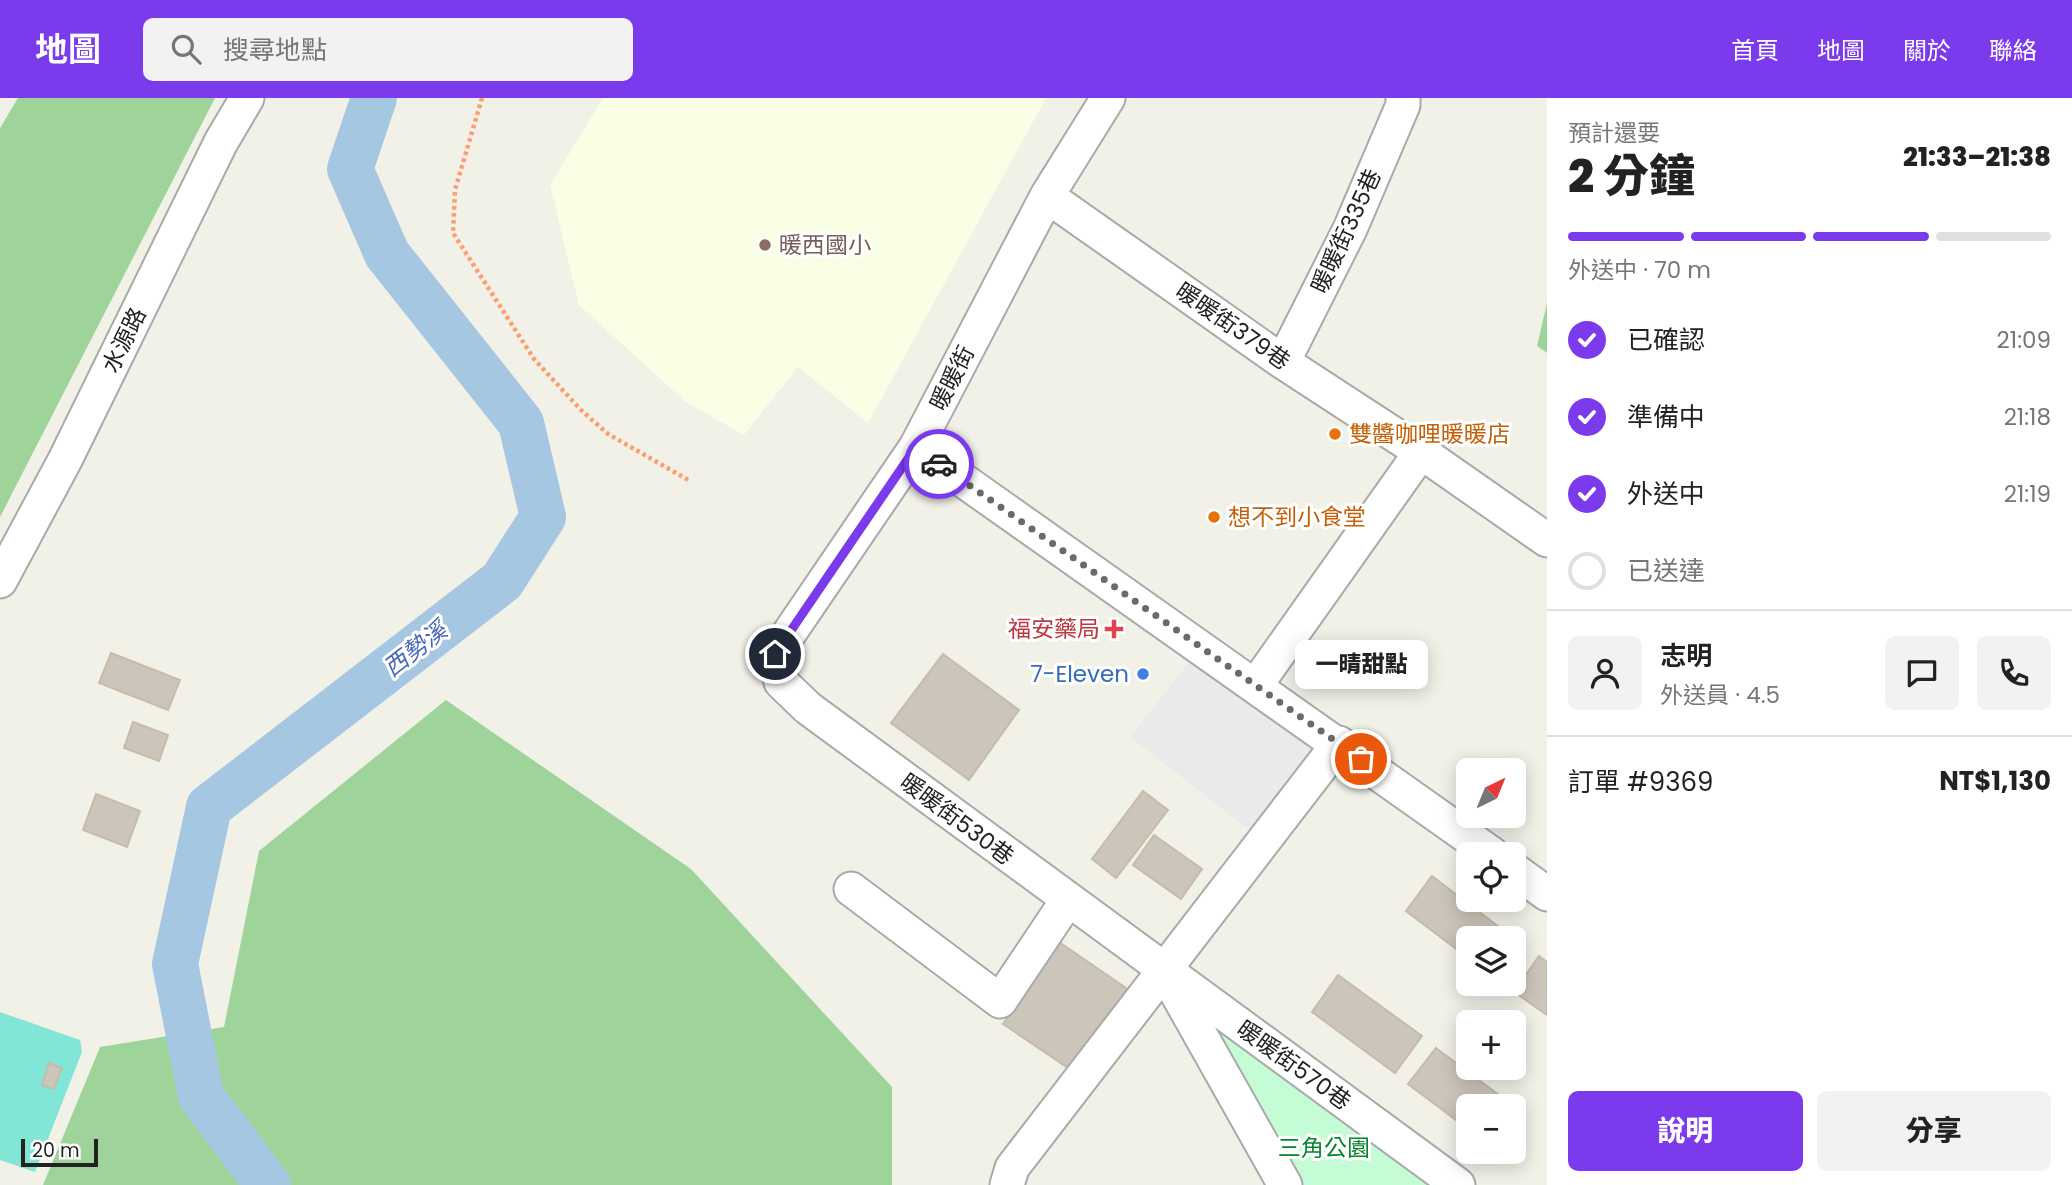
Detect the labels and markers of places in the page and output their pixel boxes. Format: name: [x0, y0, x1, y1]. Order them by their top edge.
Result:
place label: 暖西國小: [779, 229, 871, 261]
marker: 暖西國小: [757, 237, 773, 253]
place label: 雙醬咖哩暖暖店: [1349, 418, 1510, 450]
marker: 雙醬咖哩暖暖店: [1327, 426, 1343, 442]
place label: 想不到小食堂: [1228, 501, 1366, 533]
marker: 想不到小食堂: [1206, 509, 1222, 525]
place label: 福安藥局: [1008, 613, 1100, 645]
marker: 福安藥局: [1106, 621, 1122, 637]
pin: [745, 624, 805, 684]
callout: 一晴甜點: [1294, 640, 1428, 689]
place label: 7-Eleven: [1030, 658, 1129, 690]
marker: 7-Eleven: [1135, 666, 1151, 682]
pin: [1331, 729, 1391, 789]

